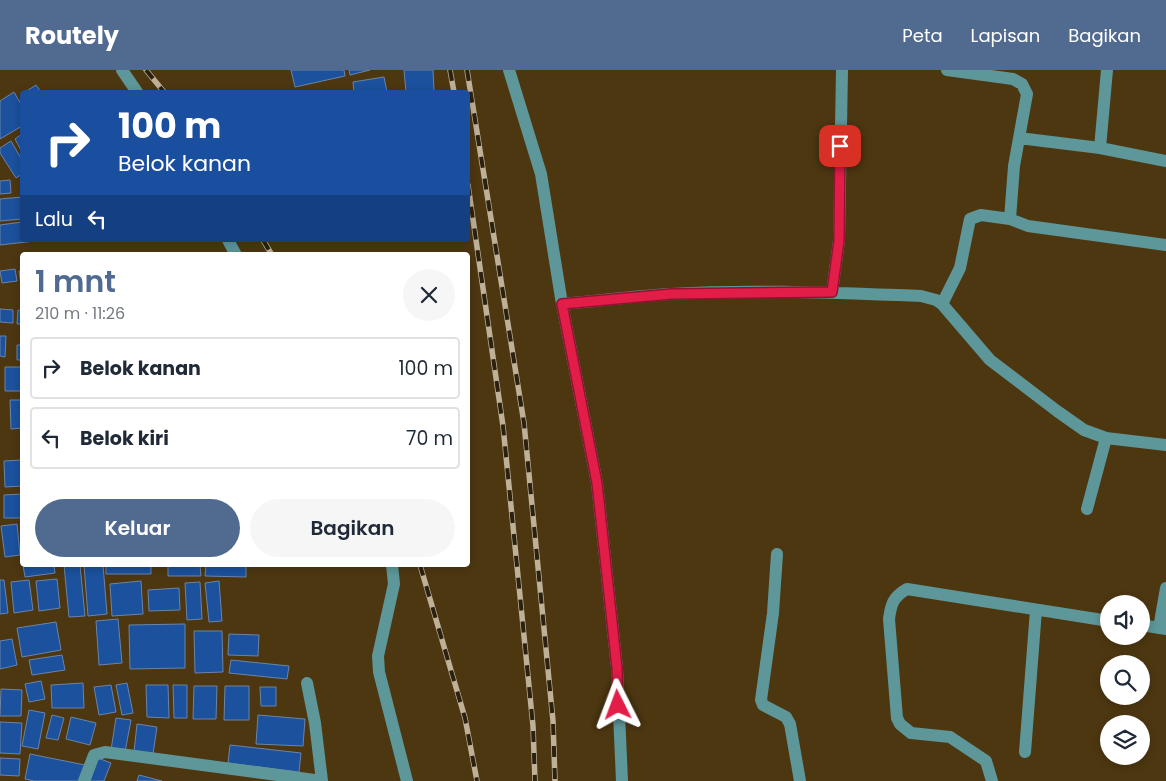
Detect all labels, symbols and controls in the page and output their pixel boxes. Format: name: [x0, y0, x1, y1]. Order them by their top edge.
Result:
text: Routely: [25, 19, 119, 52]
text: Peta: [902, 23, 943, 48]
text: Lapisan: [971, 23, 1040, 48]
text: Bagikan: [1068, 23, 1141, 48]
text: 100 m: [118, 101, 221, 150]
icon: right: [35, 110, 100, 175]
pin: [819, 125, 861, 167]
icon: arrive: [826, 132, 854, 160]
text: Belok kanan: [118, 148, 251, 179]
icon: left: [83, 205, 111, 233]
text: Lalu: [35, 206, 73, 233]
text: 1 mnt: [35, 260, 116, 303]
button: close: [403, 269, 455, 321]
text: 210 m · 11:26: [35, 302, 125, 325]
icon: right: [37, 354, 65, 382]
text: Belok kanan: [80, 355, 201, 382]
text: 100 m: [398, 355, 453, 382]
icon: left: [37, 424, 65, 452]
text: Belok kiri: [80, 425, 169, 452]
text: 70 m: [406, 425, 453, 452]
button: Keluar: [35, 499, 240, 557]
button: Bagikan: [250, 499, 455, 557]
map controls: [1100, 595, 1150, 765]
button: sound: [1100, 595, 1150, 645]
button: search: [1100, 655, 1150, 705]
position arrow: [591, 678, 643, 730]
button: layers: [1100, 715, 1150, 765]

